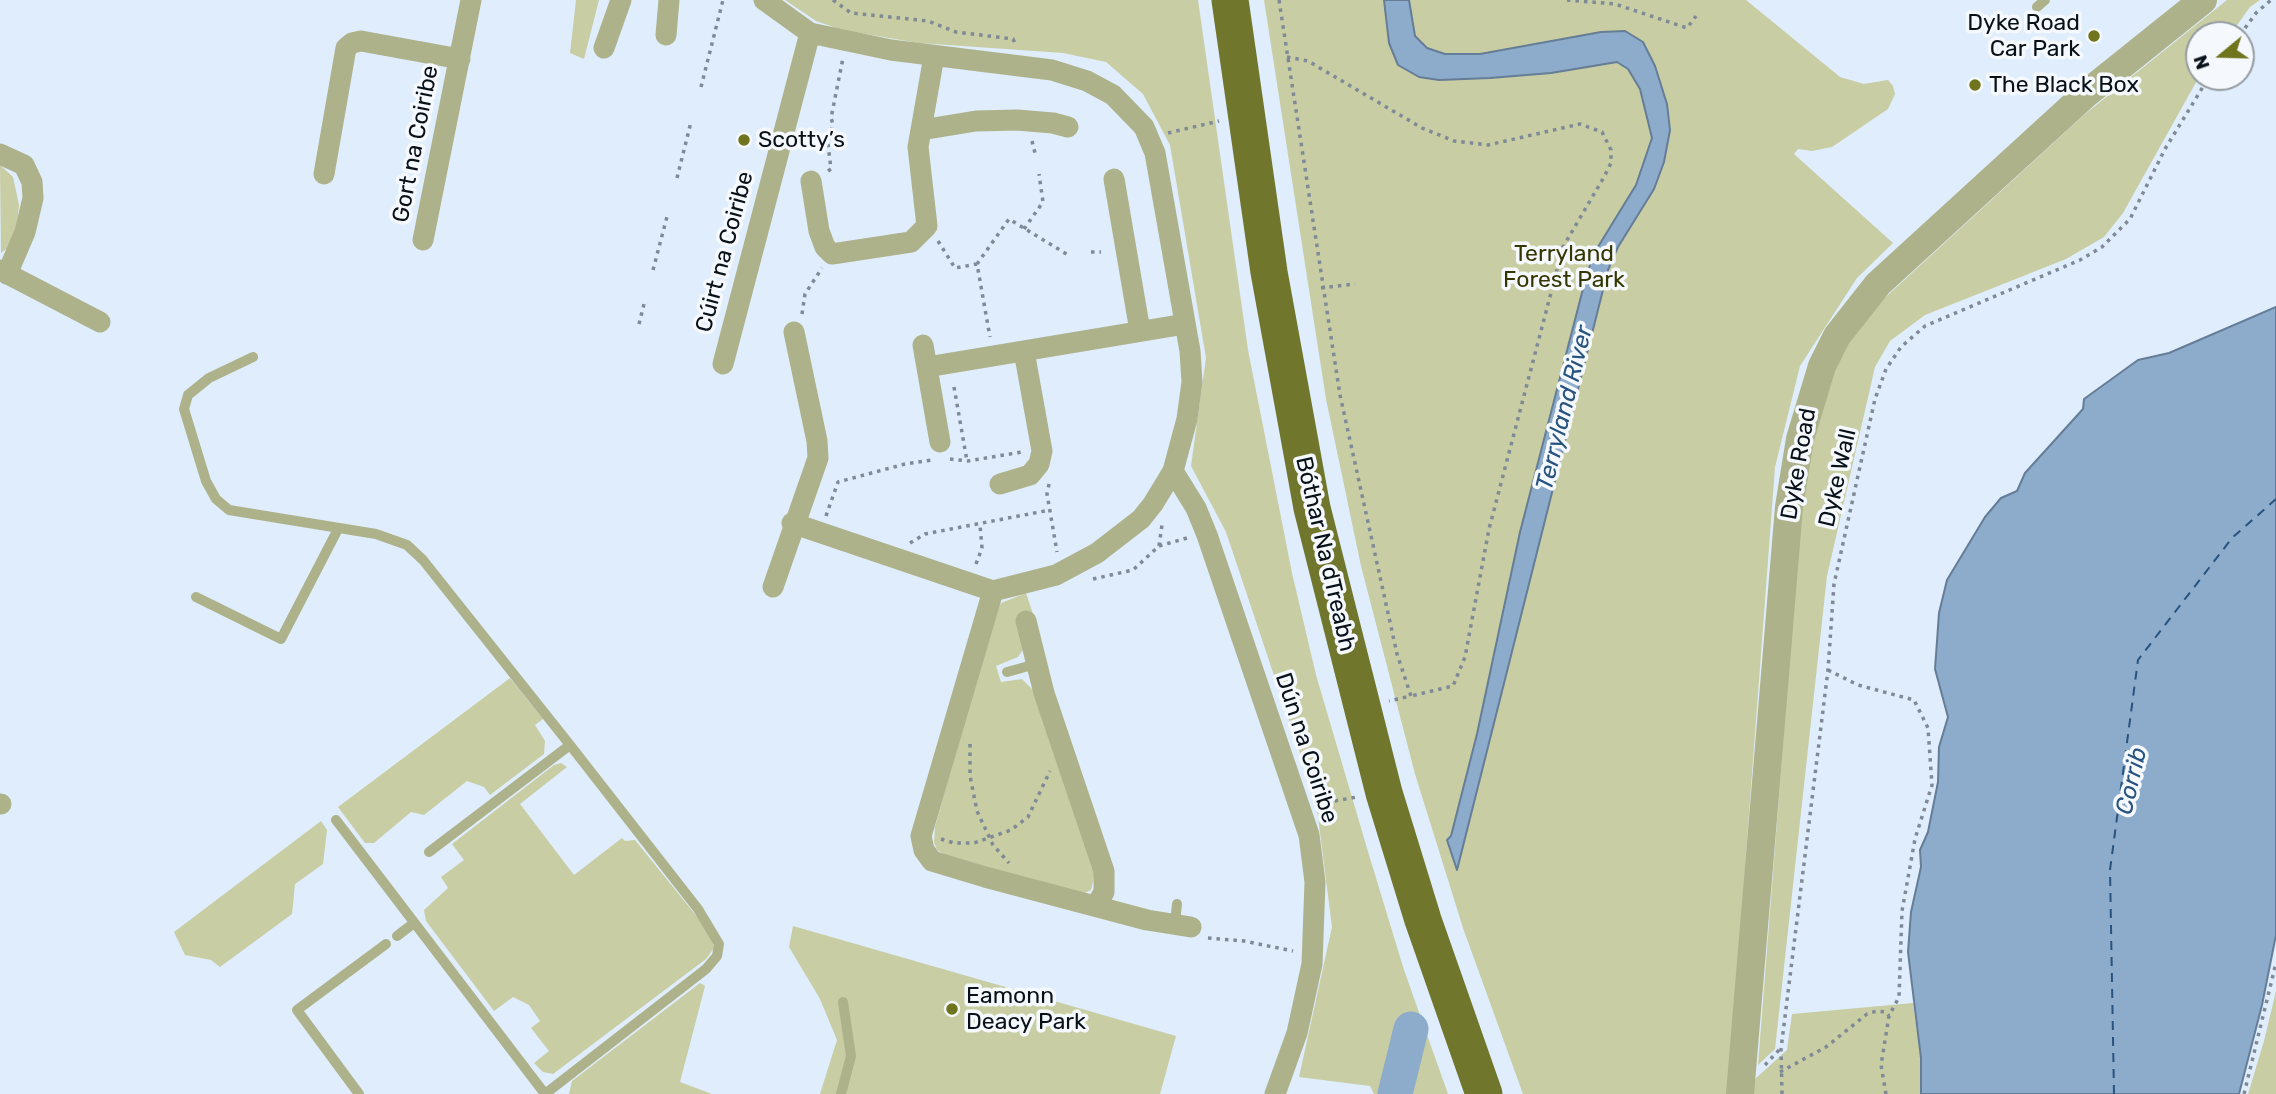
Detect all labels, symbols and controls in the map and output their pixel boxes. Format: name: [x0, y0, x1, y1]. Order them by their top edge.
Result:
place label: Dyke Road Car Park: [1967, 9, 2080, 63]
north arrow: [2185, 21, 2255, 91]
marker: Dyke Road Car Park: [2086, 28, 2102, 44]
text: N: [2188, 52, 2215, 73]
street label: Gort na Coiribe: [387, 63, 445, 225]
place label: The Black Box: [1989, 71, 2139, 99]
marker: The Black Box: [1967, 77, 1983, 93]
place label: Scotty’s: [758, 126, 845, 154]
marker: Scotty’s: [736, 132, 752, 148]
street label: Cúirt na Coiribe: [690, 169, 760, 335]
park label: Terryland Forest Park: [1503, 240, 1625, 294]
water label: Terryland River: [1531, 323, 1599, 493]
street label: Dyke Road: [1776, 406, 1822, 522]
street label: Dyke Wall: [1813, 426, 1863, 530]
street label: Bóthar Na dTreabh: [1289, 454, 1361, 654]
street label: Dún na Coiribe: [1269, 669, 1343, 827]
water label: Corrib: [2110, 745, 2154, 817]
place label: Eamonn Deacy Park: [966, 982, 1086, 1036]
marker: Eamonn Deacy Park: [944, 1001, 960, 1017]

